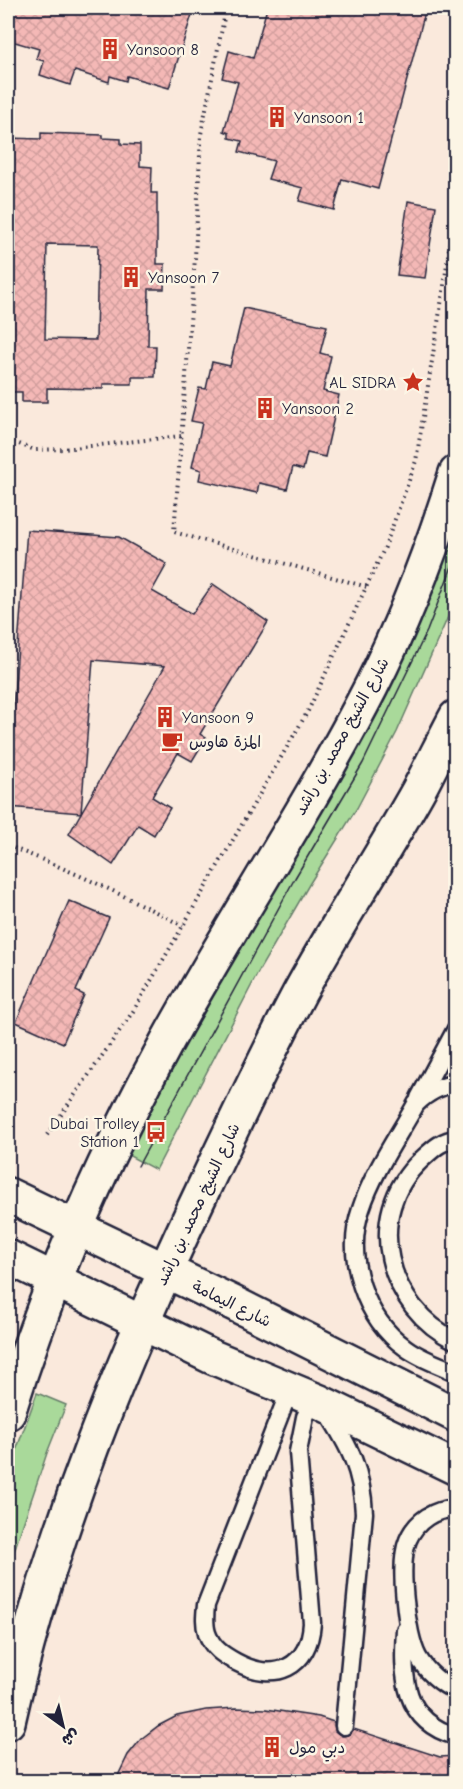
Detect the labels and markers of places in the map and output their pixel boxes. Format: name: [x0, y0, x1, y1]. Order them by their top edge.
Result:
building icon: Yansoon 8: [98, 37, 122, 61]
place label: Yansoon 8: [127, 41, 199, 59]
building icon: Yansoon 1: [265, 105, 289, 129]
place label: Yansoon 1: [294, 109, 364, 127]
building icon: Yansoon 7: [119, 265, 143, 289]
place label: Yansoon 7: [148, 269, 219, 287]
place icon: AL SIDRA: [401, 370, 425, 394]
place label: AL SIDRA: [329, 374, 396, 392]
building icon: Yansoon 2: [253, 396, 277, 420]
place label: Yansoon 2: [282, 400, 354, 418]
building icon: Yansoon 9: [153, 705, 177, 729]
place label: Yansoon 9: [182, 709, 254, 727]
cafe icon: المزة هاوس: [160, 729, 184, 753]
place label: المزة هاوس: [189, 733, 261, 751]
place label: Dubai Trolley Station 1: [50, 1115, 140, 1151]
bus stop icon: Dubai Trolley Station 1: [144, 1120, 168, 1144]
building icon: دبي مول: [260, 1735, 284, 1759]
place label: دبي مول: [289, 1739, 345, 1762]

